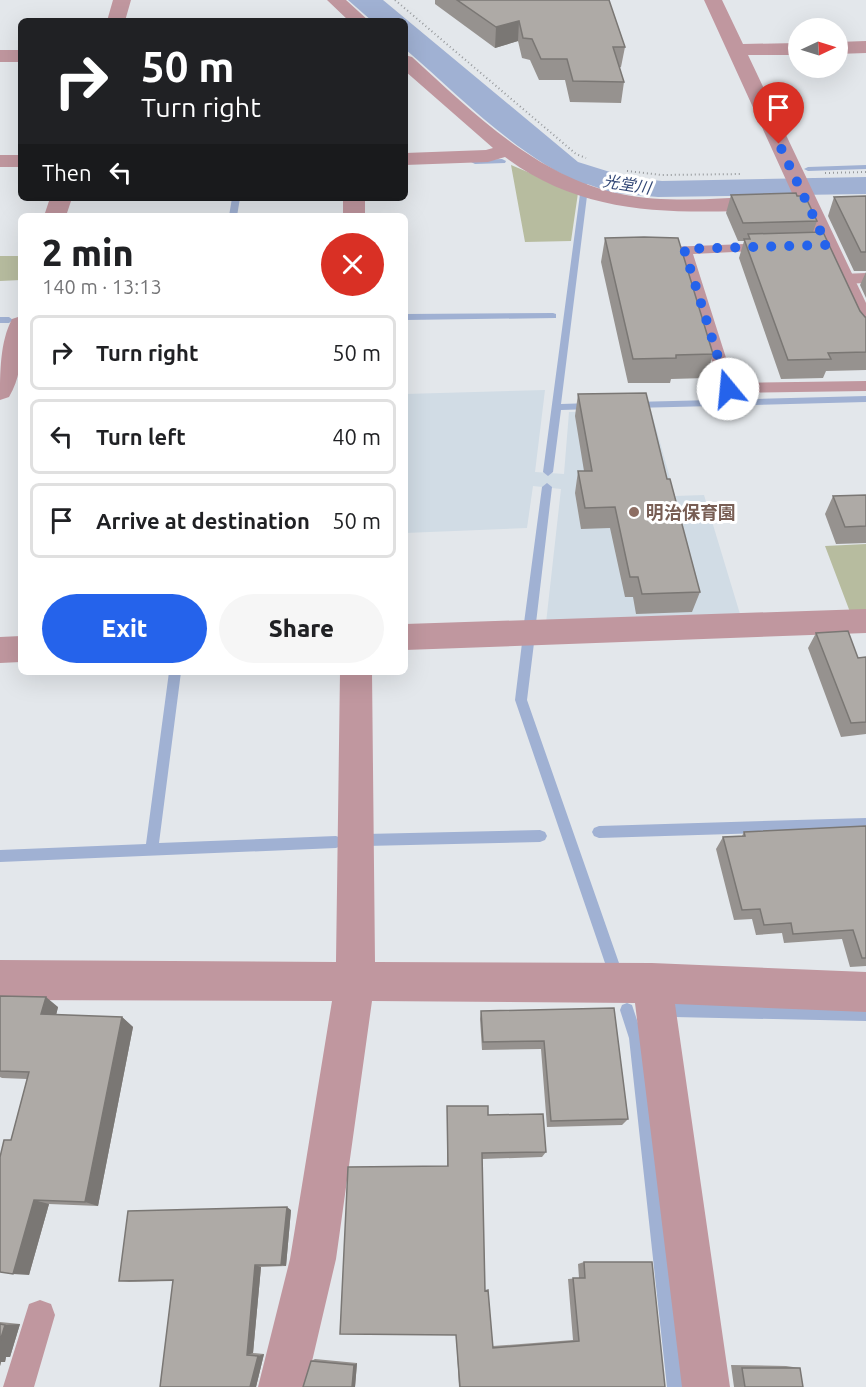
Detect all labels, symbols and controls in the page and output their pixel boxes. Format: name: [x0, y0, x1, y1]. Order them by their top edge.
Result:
north arrow: [788, 18, 848, 78]
map controls: [788, 18, 848, 78]
icon: right: [42, 42, 120, 120]
text: 50 m: [141, 43, 235, 90]
pin: [753, 82, 804, 144]
icon: arrive: [762, 91, 795, 124]
text: Turn right: [141, 92, 261, 122]
icon: left: [104, 156, 137, 189]
text: Then: [42, 160, 92, 185]
water label: 光堂川: [602, 171, 654, 197]
text: 2 min: [42, 232, 134, 273]
button: close: [321, 233, 384, 296]
text: 140 m · 13:13: [42, 275, 162, 298]
icon: right: [45, 336, 78, 369]
text: Turn right: [96, 340, 198, 365]
text: 50 m: [332, 340, 381, 365]
position arrow: [696, 357, 760, 421]
icon: left: [45, 420, 78, 453]
text: Turn left: [96, 424, 186, 449]
text: 40 m: [332, 424, 381, 449]
place label: 明治保育園: [646, 502, 736, 522]
icon: arrive: [45, 504, 78, 537]
marker: 明治保育園: [627, 505, 641, 519]
text: Arrive at destination: [96, 508, 310, 533]
text: 50 m: [332, 508, 381, 533]
button: Exit: [42, 594, 207, 663]
button: Share: [219, 594, 384, 663]

